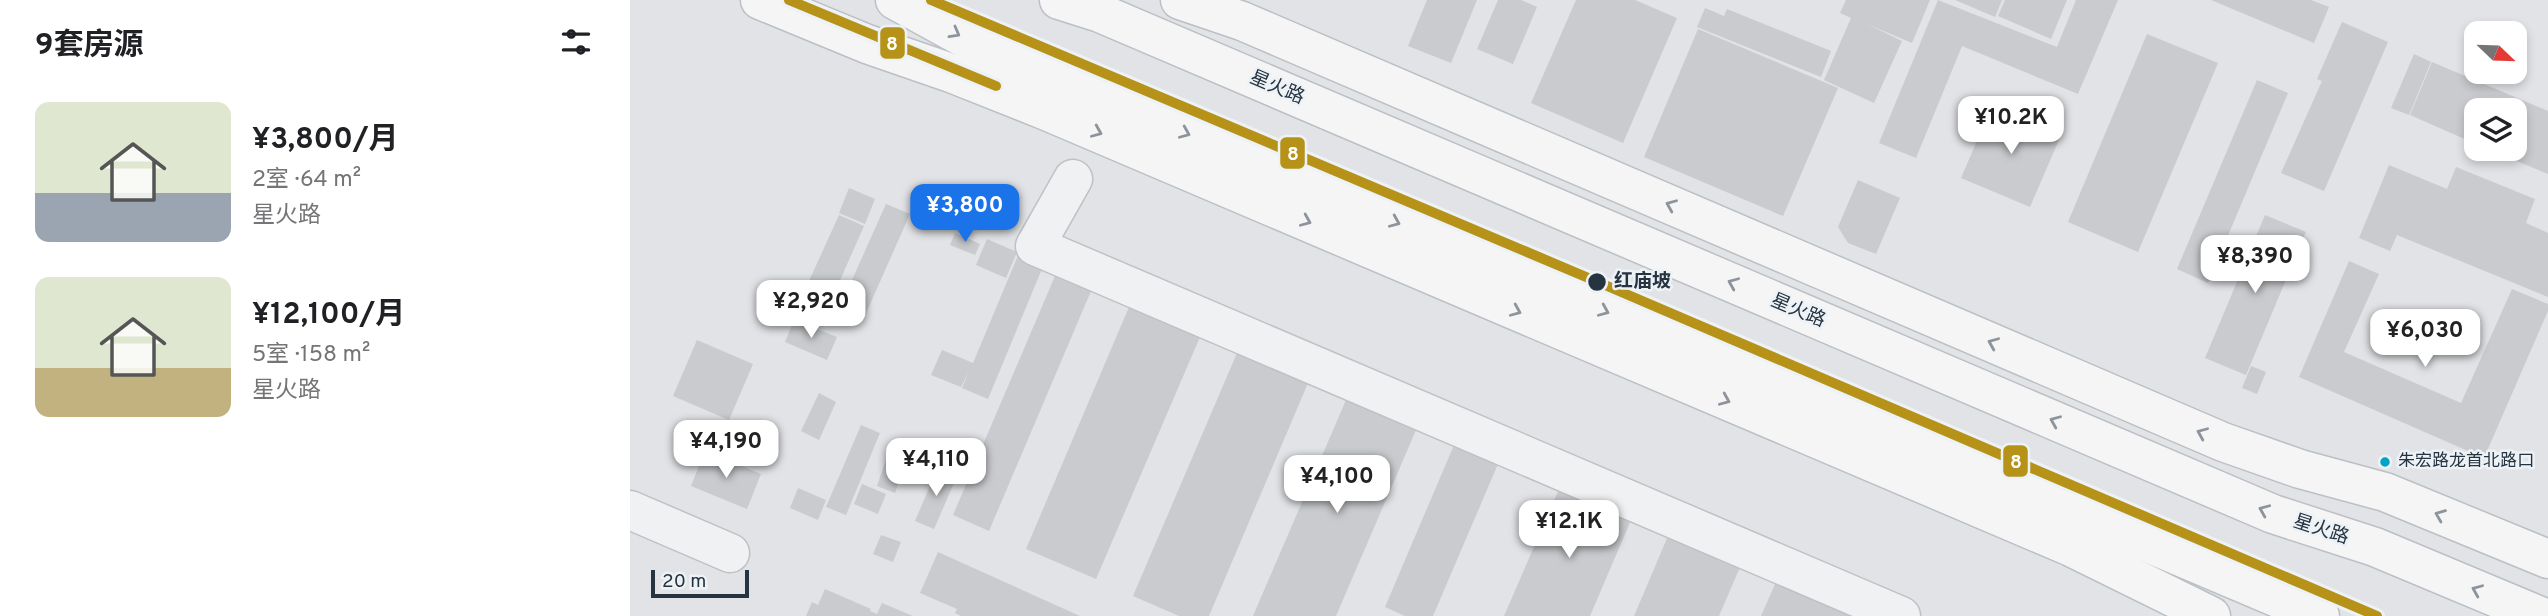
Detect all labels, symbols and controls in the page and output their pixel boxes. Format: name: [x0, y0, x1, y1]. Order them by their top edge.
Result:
north arrow: [2464, 21, 2527, 84]
map controls: [2464, 21, 2527, 161]
icon: filters: [557, 23, 595, 61]
one-way arrow: [947, 24, 960, 38]
line badge: 8: [879, 26, 906, 60]
text: 9套房源: [35, 28, 143, 65]
text: 8: [886, 33, 898, 57]
street label: 星火路: [1246, 66, 1308, 110]
pin: ¥10.2K: [1954, 96, 2068, 156]
button: layers: [2464, 98, 2527, 161]
text: ¥10.2K: [1974, 104, 2048, 133]
text: ¥3,800/月: [252, 122, 399, 159]
one-way arrow: [1090, 124, 1102, 138]
one-way arrow: [1179, 125, 1191, 139]
icon: home: [91, 130, 175, 214]
line badge: 8: [1279, 136, 1306, 170]
text: 8: [1287, 143, 1299, 167]
text: 2室 · 64 m²: [252, 166, 361, 195]
pin: ¥3,800: [908, 184, 1022, 244]
text: ¥3,800: [926, 192, 1004, 221]
one-way arrow: [1666, 200, 1678, 214]
text: 星火路: [252, 202, 321, 231]
one-way arrow: [1299, 213, 1311, 227]
one-way arrow: [1388, 214, 1400, 228]
pin: ¥8,390: [2198, 236, 2312, 295]
text: ¥8,390: [2217, 243, 2293, 272]
place label: 红庙坡: [1614, 270, 1671, 294]
marker: 红庙坡: [1586, 271, 1608, 293]
one-way arrow: [1728, 277, 1741, 291]
pin: ¥2,920: [754, 280, 868, 340]
text: ¥2,920: [772, 288, 850, 317]
street label: 星火路: [1767, 289, 1829, 333]
text: ¥12,100/月: [252, 297, 405, 334]
one-way arrow: [1509, 302, 1521, 316]
one-way arrow: [1597, 303, 1609, 317]
icon: home: [91, 305, 175, 389]
pin: ¥6,030: [2368, 310, 2482, 369]
text: ¥6,030: [2386, 317, 2464, 346]
one-way arrow: [1987, 337, 2000, 351]
text: 5室 · 158 m²: [252, 341, 370, 370]
text: 星火路: [252, 377, 321, 406]
one-way arrow: [1718, 391, 1730, 405]
one-way arrow: [2050, 415, 2062, 429]
pin: ¥4,190: [669, 420, 783, 480]
one-way arrow: [2196, 427, 2209, 441]
text: ¥4,190: [690, 428, 762, 457]
pin: ¥4,110: [879, 438, 993, 498]
line badge: 8: [2002, 444, 2029, 478]
text: ¥4,110: [902, 446, 970, 475]
text: 8: [2010, 451, 2022, 475]
place label: 朱宏路龙首北路口: [2398, 451, 2534, 473]
marker: 朱宏路龙首北路口: [2378, 455, 2392, 469]
pin: ¥4,100: [1280, 456, 1394, 515]
text: ¥4,100: [1300, 463, 1374, 492]
pin: ¥12.1K: [1512, 500, 1626, 560]
one-way arrow: [2259, 505, 2271, 519]
text: ¥12.1K: [1535, 508, 1603, 537]
one-way arrow: [2434, 509, 2447, 523]
street label: 星火路: [2290, 510, 2352, 550]
scale bar: [651, 567, 749, 599]
text: 20 m: [662, 570, 706, 594]
one-way arrow: [2472, 584, 2484, 598]

